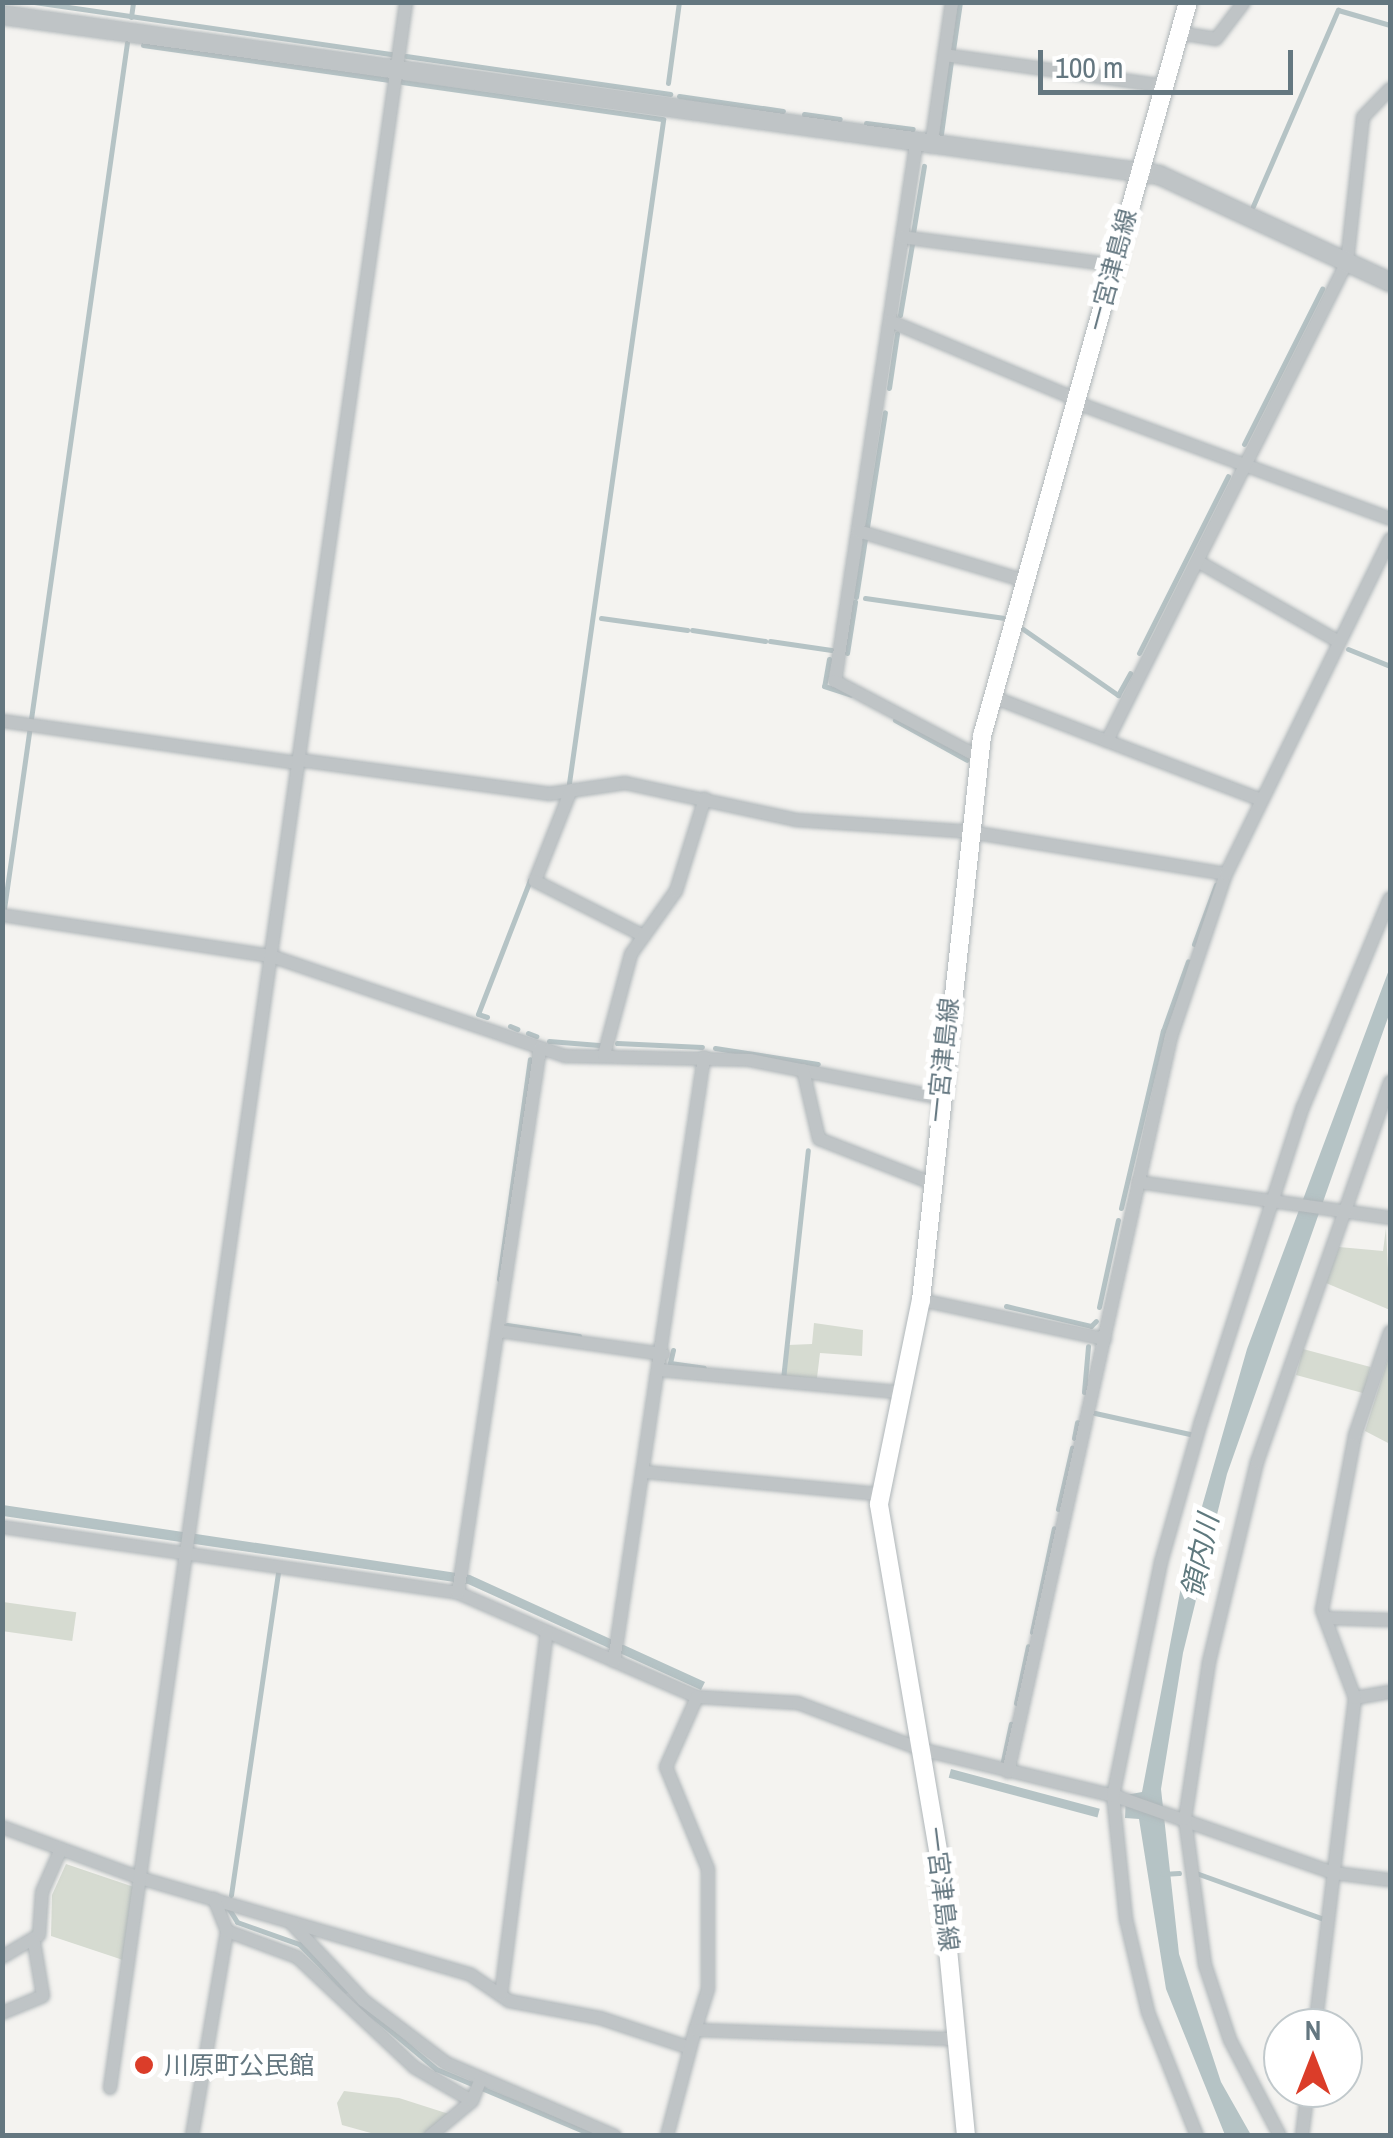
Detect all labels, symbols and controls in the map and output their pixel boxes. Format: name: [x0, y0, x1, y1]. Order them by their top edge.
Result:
scale bar: [1043, 30, 1298, 92]
text: 100 m: [1055, 47, 1123, 87]
street label: 一宮津島線: [1081, 206, 1143, 334]
street label: 一宮津島線: [922, 996, 964, 1124]
water label: 領内川: [1175, 1511, 1225, 1601]
street label: 一宮津島線: [919, 1825, 965, 1953]
north arrow: [1263, 2008, 1363, 2108]
text: N: [1305, 2011, 1321, 2049]
place label: 川原町公民館: [164, 2050, 314, 2080]
marker: 川原町公民館: [133, 2054, 155, 2076]

